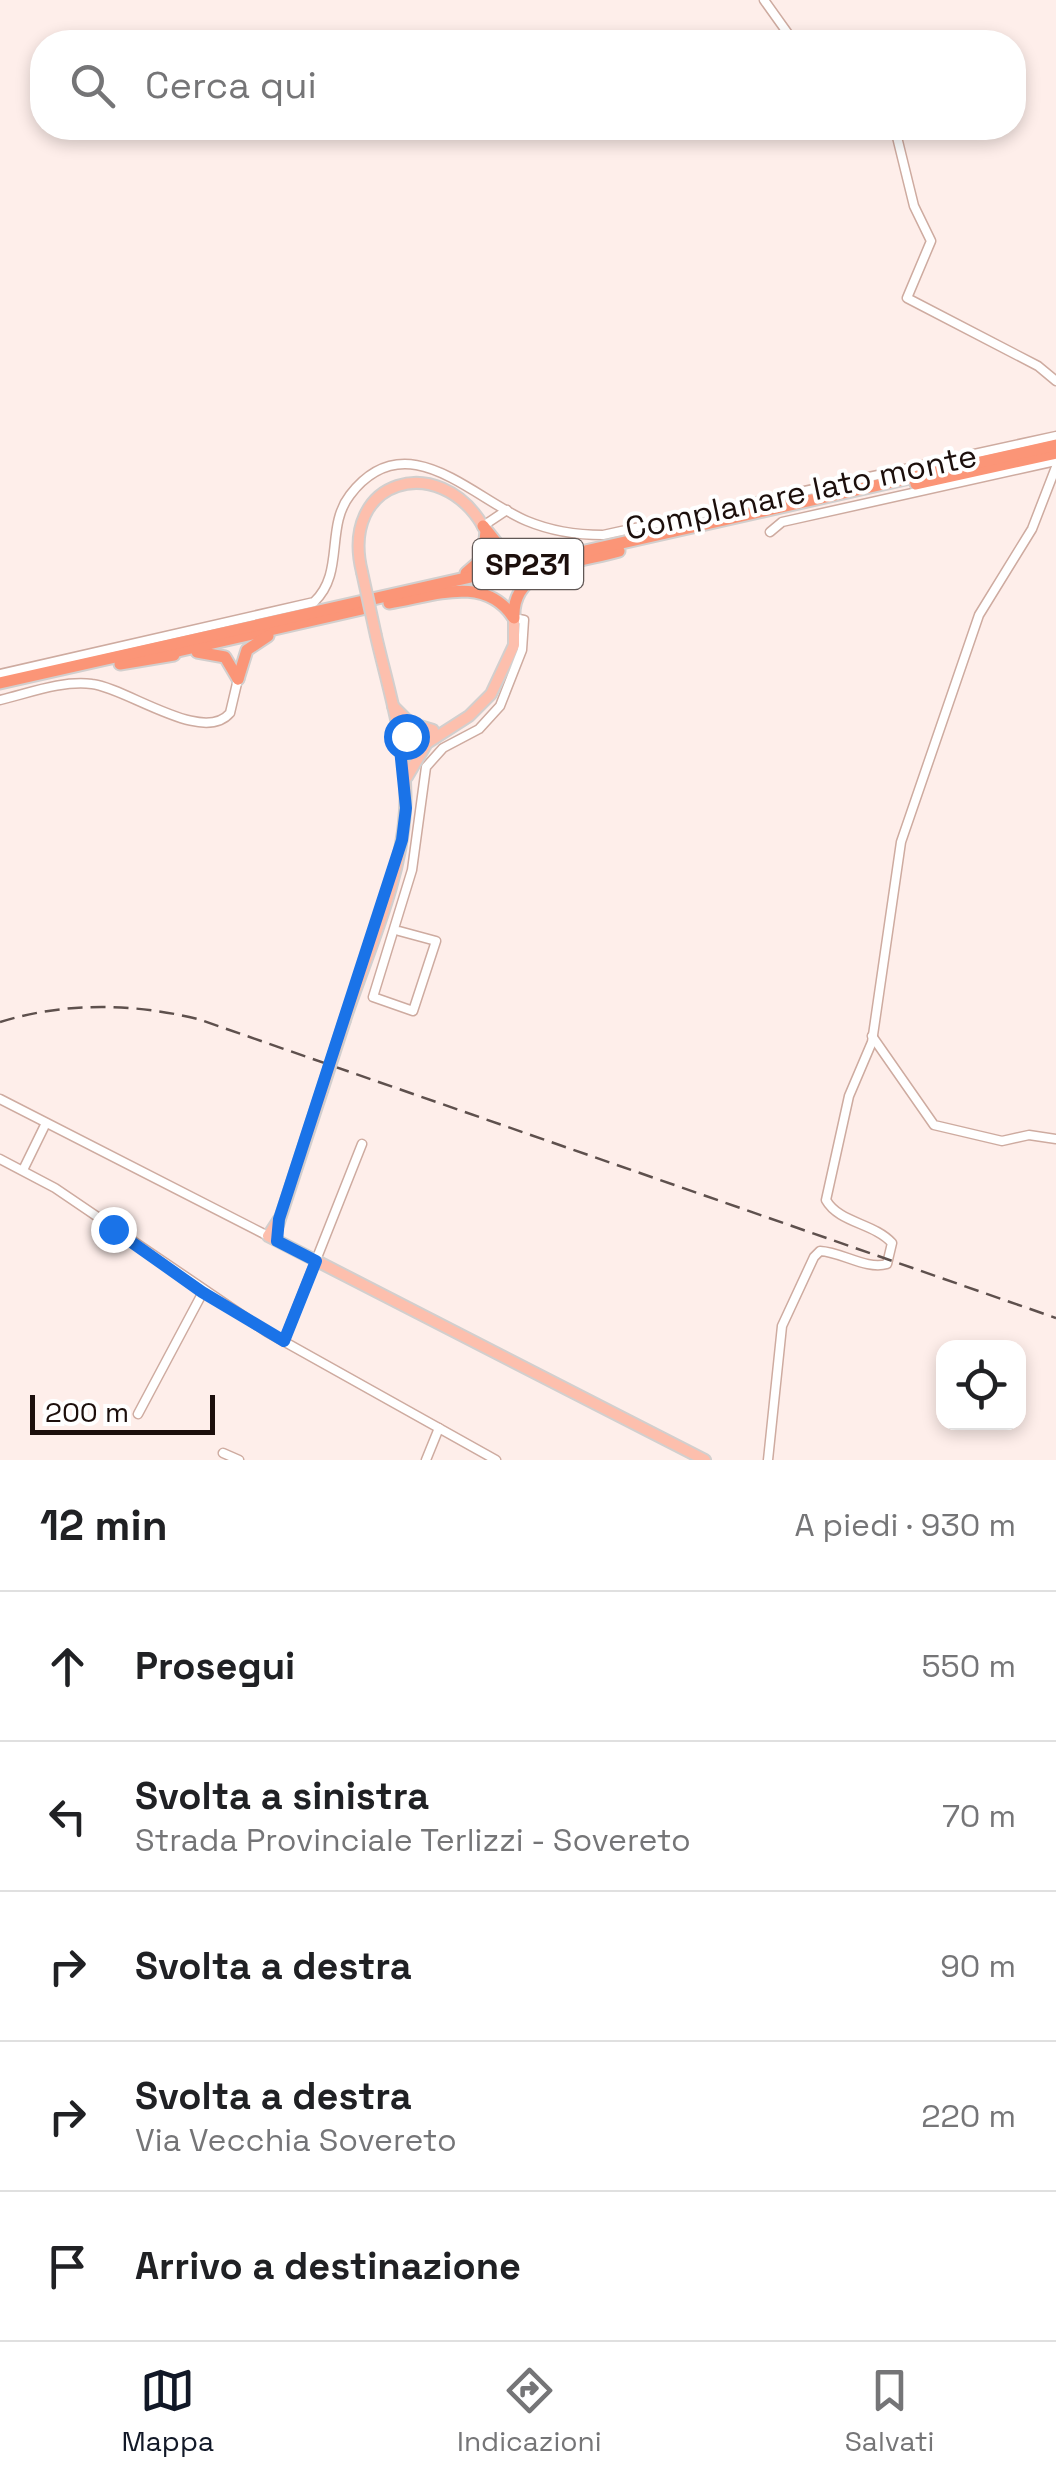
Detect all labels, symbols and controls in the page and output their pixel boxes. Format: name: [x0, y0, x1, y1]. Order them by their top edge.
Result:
search box: [30, 30, 1026, 140]
icon: search: [65, 58, 120, 113]
text: Cerca qui: [145, 61, 317, 109]
street label: Complanare lato monte: [622, 435, 980, 549]
road number: SP231: [473, 539, 583, 589]
route start: [384, 714, 430, 760]
route end: [91, 1207, 137, 1253]
map controls: [936, 1340, 1026, 1430]
button: locate: [936, 1340, 1026, 1430]
scale bar: [30, 1390, 215, 1434]
text: 200 m: [45, 1394, 129, 1430]
text: 12 min: [40, 1499, 168, 1552]
text: A piedi · 930 m: [795, 1505, 1016, 1545]
icon: ahead: [40, 1639, 95, 1694]
text: Prosegui: [135, 1642, 295, 1690]
text: 550 m: [921, 1646, 1016, 1686]
text: Svolta a sinistra: [135, 1772, 429, 1820]
icon: left: [40, 1789, 95, 1844]
text: 70 m: [942, 1796, 1016, 1836]
text: Strada Provinciale Terlizzi - Sovereto: [135, 1820, 691, 1860]
icon: right: [40, 1939, 95, 1994]
text: Svolta a destra: [135, 1942, 412, 1990]
text: 90 m: [940, 1946, 1016, 1986]
text: Svolta a destra: [135, 2072, 412, 2120]
icon: right: [40, 2089, 95, 2144]
text: 220 m: [921, 2096, 1016, 2136]
text: Via Vecchia Sovereto: [135, 2120, 457, 2160]
icon: arrive: [40, 2239, 95, 2294]
text: Arrivo a destinazione: [135, 2242, 521, 2290]
tab: Mappa: [122, 2363, 214, 2459]
tab: Indicazioni: [457, 2363, 602, 2459]
tab: Salvati: [845, 2363, 934, 2459]

